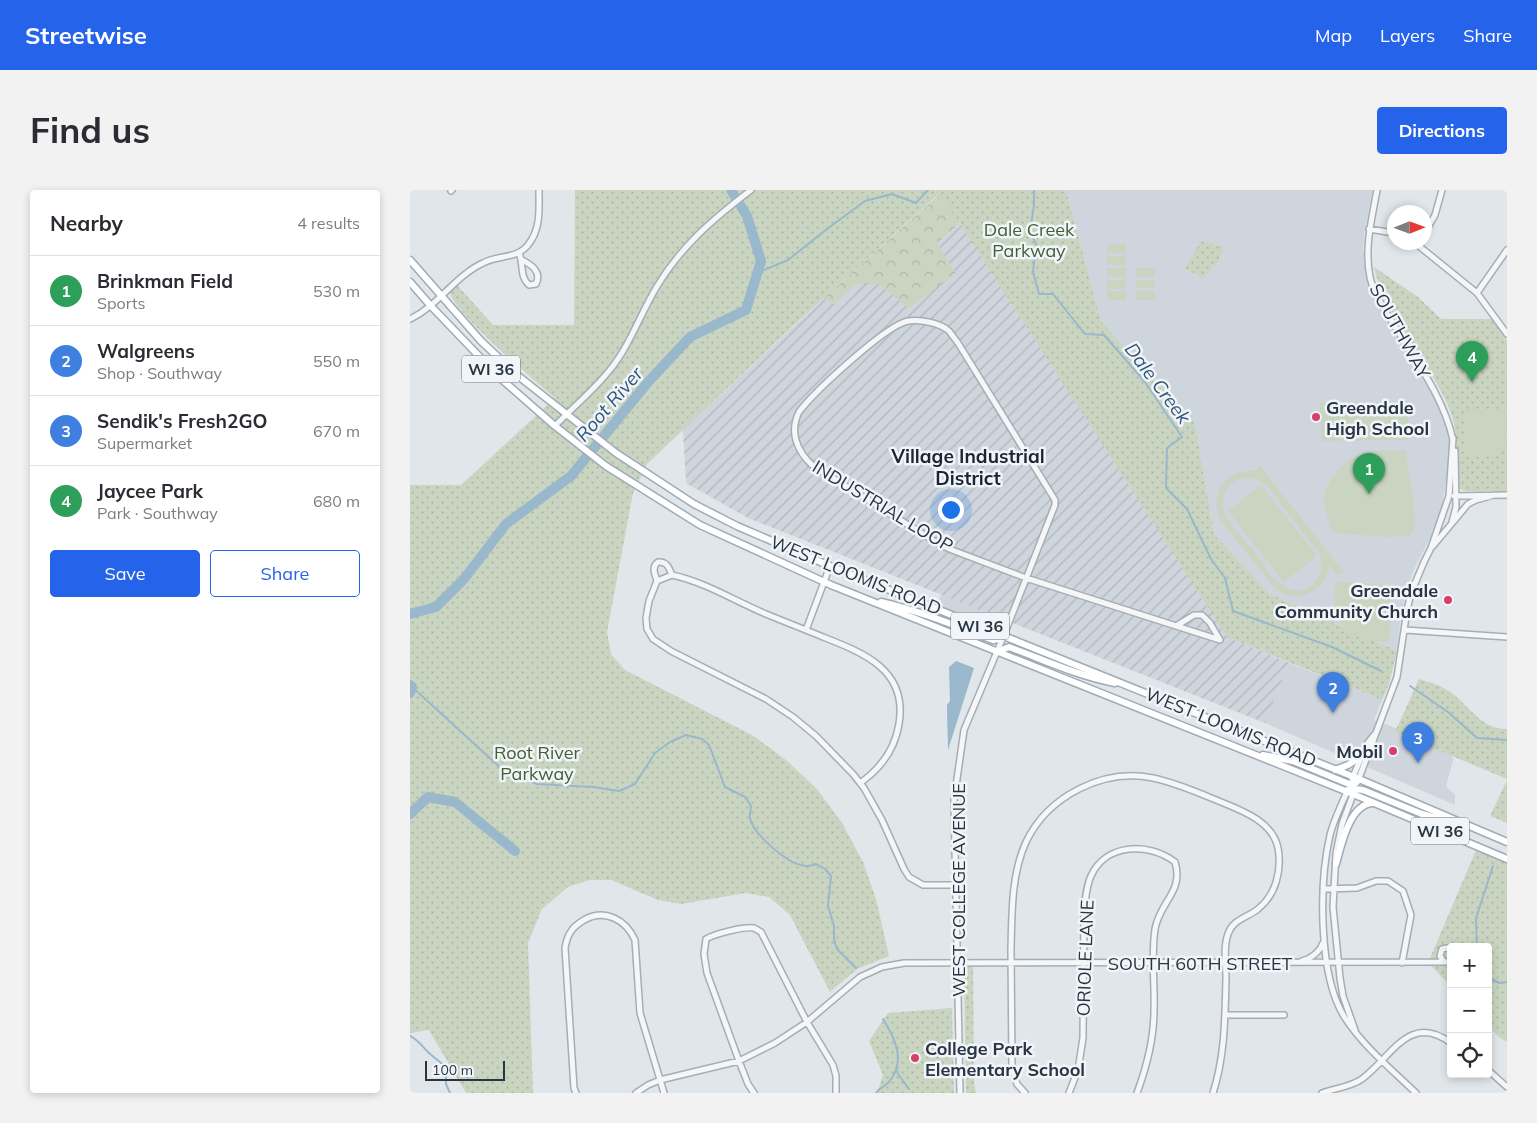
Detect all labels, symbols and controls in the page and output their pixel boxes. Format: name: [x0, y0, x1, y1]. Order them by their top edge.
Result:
text: Streetwise: [25, 20, 147, 50]
text: Map: [1315, 24, 1352, 47]
text: Layers: [1380, 24, 1435, 47]
text: Share: [1463, 24, 1512, 47]
button: Directions: [1377, 107, 1507, 154]
text: Find us: [30, 108, 150, 152]
north arrow: [1387, 205, 1432, 250]
text: Nearby: [50, 210, 123, 236]
text: 4 results: [297, 213, 360, 233]
park label: Dale Creek Parkway: [984, 218, 1075, 262]
text: Brinkman Field: [97, 269, 233, 293]
street label: SOUTHWAY: [1365, 280, 1436, 383]
text: 1: [61, 281, 71, 301]
text: 530 m: [313, 281, 360, 301]
text: Sports: [97, 293, 145, 313]
water label: Dale Creek: [1120, 338, 1197, 429]
text: Walgreens: [97, 339, 195, 363]
pin: 4: [1456, 341, 1488, 382]
text: 2: [61, 351, 71, 371]
text: 550 m: [313, 351, 360, 371]
road number: WI 36: [462, 355, 520, 382]
water label: Root River: [570, 361, 649, 446]
text: Shop · Southway: [97, 363, 222, 383]
place label: Greendale High School: [1326, 396, 1429, 440]
text: Sendik's Fresh2GO: [97, 409, 268, 433]
marker: Greendale High School: [1310, 411, 1322, 423]
text: 3: [61, 421, 71, 441]
text: 670 m: [313, 421, 360, 441]
text: Supermarket: [97, 433, 192, 453]
district label: Village Industrial District: [890, 444, 1045, 490]
pin: 1: [1353, 453, 1385, 494]
street label: INDUSTRIAL LOOP: [808, 455, 958, 557]
text: Jaycee Park: [97, 479, 203, 503]
text: 4: [61, 491, 71, 511]
text: 680 m: [313, 491, 360, 511]
your location: [938, 497, 964, 523]
text: Park · Southway: [97, 503, 218, 523]
street label: WEST LOOMIS ROAD: [767, 530, 945, 620]
button: Save: [50, 550, 200, 597]
button: Share: [210, 550, 360, 597]
place label: Greendale Community Church: [1275, 579, 1438, 623]
marker: Greendale Community Church: [1442, 594, 1454, 606]
road number: WI 36: [951, 612, 1009, 640]
pin: 2: [1317, 672, 1349, 713]
street label: WEST LOOMIS ROAD: [1142, 682, 1320, 772]
pin: 3: [1402, 722, 1434, 763]
place label: Mobil: [1336, 740, 1383, 763]
park label: Root River Parkway: [494, 741, 581, 785]
marker: Mobil: [1387, 745, 1399, 757]
street label: WEST COLLEGE AVENUE: [947, 783, 970, 997]
road number: WI 36: [1411, 817, 1469, 844]
street label: ORIOLE LANE: [1071, 899, 1099, 1017]
map controls: [1447, 943, 1492, 1078]
button: +: [1447, 943, 1492, 988]
street label: SOUTH 60TH STREET: [1108, 952, 1292, 975]
button: −: [1447, 988, 1492, 1033]
button: locate: [1447, 1033, 1492, 1078]
place label: College Park Elementary School: [925, 1037, 1085, 1081]
marker: College Park Elementary School: [909, 1052, 921, 1064]
scale bar: [425, 1058, 505, 1081]
text: 100 m: [432, 1061, 473, 1079]

